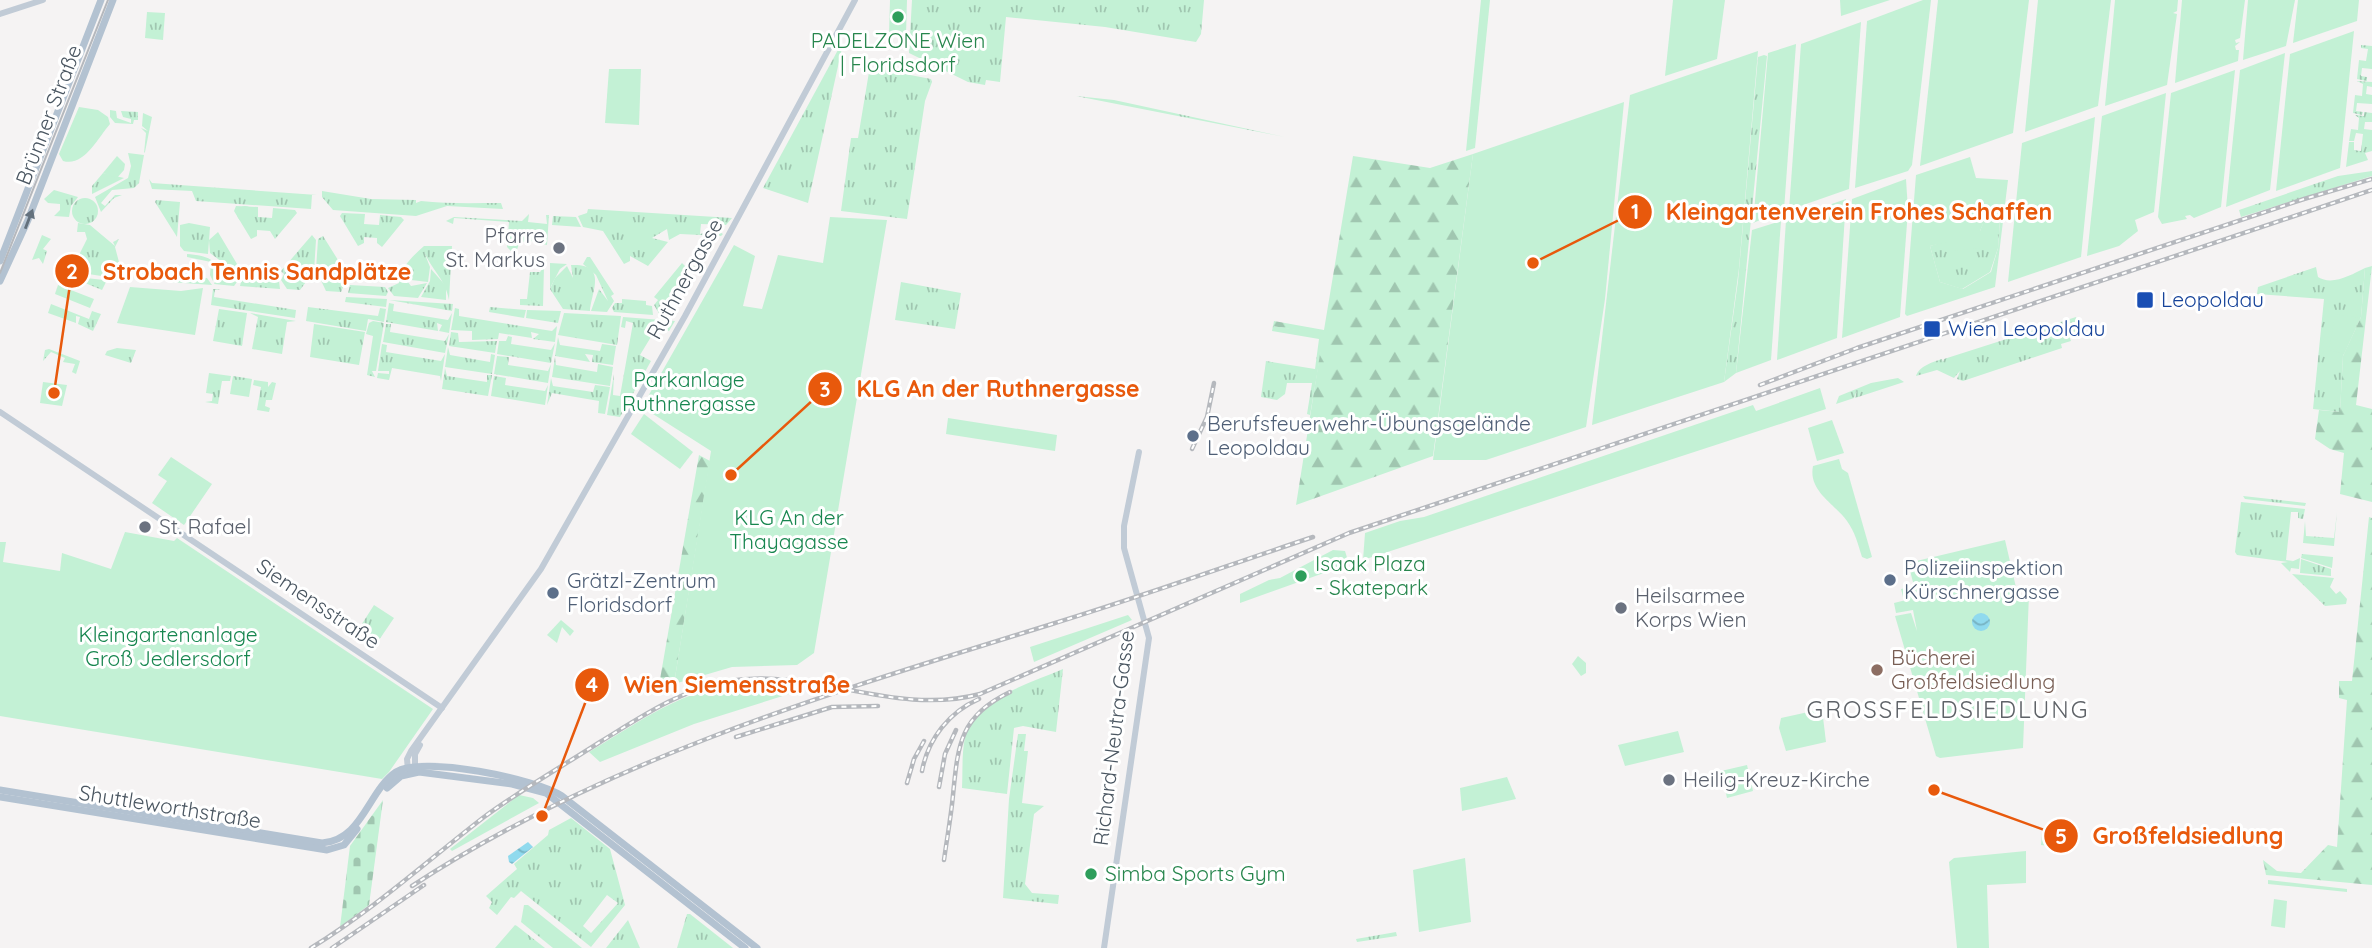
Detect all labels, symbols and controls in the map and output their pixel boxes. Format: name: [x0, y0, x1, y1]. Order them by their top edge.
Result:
marker: PADELZONE Wien | Floridsdorf: [890, 9, 906, 25]
place label: PADELZONE Wien | Floridsdorf: [811, 27, 985, 77]
street label: Brünner Straße: [9, 41, 87, 188]
callout: Kleingartenverein Frohes Schaffen: [1617, 190, 2066, 234]
text: Kleingartenverein Frohes Schaffen: [1666, 197, 2052, 226]
text: 1: [1631, 198, 1639, 224]
one-way arrow: [23, 208, 34, 229]
street label: Ruthnergasse: [640, 214, 728, 343]
place label: Pfarre St. Markus: [445, 222, 545, 272]
marker: Pfarre St. Markus: [551, 240, 567, 256]
callout: Strobach Tennis Sandplätze: [54, 249, 426, 293]
text: Strobach Tennis Sandplätze: [103, 257, 411, 286]
text: 2: [66, 258, 78, 284]
place label: Leopoldau: [2161, 286, 2264, 312]
marker: Leopoldau: [2135, 290, 2155, 310]
place label: Wien Leopoldau: [1948, 315, 2105, 341]
marker: Wien Leopoldau: [1922, 319, 1942, 339]
park label: Parkanlage Ruthnergasse: [622, 366, 756, 416]
callout: KLG An der Ruthnergasse: [807, 367, 1153, 411]
text: KLG An der Ruthnergasse: [856, 374, 1140, 403]
text: 3: [819, 376, 831, 402]
place label: Berufsfeuerwehr-Übungsgelände Leopoldau: [1207, 410, 1531, 460]
marker: Berufsfeuerwehr-Übungsgelände Leopoldau: [1185, 428, 1201, 444]
park label: KLG An der Thayagasse: [729, 504, 849, 554]
place label: St. Rafael: [159, 513, 251, 539]
marker: St. Rafael: [137, 519, 153, 535]
place label: Isaak Plaza - Skatepark: [1315, 550, 1428, 600]
street label: Siemensstraße: [252, 552, 385, 654]
place label: Polizeiinspektion Kürschnergasse: [1904, 554, 2063, 604]
place label: Grätzl-Zentrum Floridsdorf: [567, 567, 716, 617]
marker: Isaak Plaza - Skatepark: [1293, 568, 1309, 584]
marker: Polizeiinspektion Kürschnergasse: [1882, 572, 1898, 588]
place label: Heilsarmee Korps Wien: [1635, 582, 1747, 632]
marker: Grätzl-Zentrum Floridsdorf: [545, 585, 561, 601]
marker: Heilsarmee Korps Wien: [1613, 600, 1629, 616]
park label: Kleingartenanlage Groß Jedlersdorf: [78, 621, 258, 671]
street label: Richard-Neutra-Gasse: [1087, 629, 1139, 847]
place label: Bücherei Großfeldsiedlung: [1891, 644, 2055, 694]
marker: Bücherei Großfeldsiedlung: [1869, 662, 1885, 678]
callout: Wien Siemensstraße: [574, 663, 864, 707]
text: Wien Siemensstraße: [624, 670, 850, 699]
text: 4: [586, 671, 598, 697]
district label: GROSSFELDSIEDLUNG: [1806, 694, 2090, 724]
place label: Heilig-Kreuz-Kirche: [1683, 766, 1870, 792]
marker: Heilig-Kreuz-Kirche: [1661, 772, 1677, 788]
street label: Shuttleworthstraße: [77, 779, 263, 833]
callout: Großfeldsiedlung: [2044, 814, 2298, 858]
text: Großfeldsiedlung: [2092, 821, 2284, 850]
text: 5: [2055, 823, 2067, 849]
place label: Simba Sports Gym: [1105, 860, 1286, 886]
marker: Simba Sports Gym: [1083, 866, 1099, 882]

